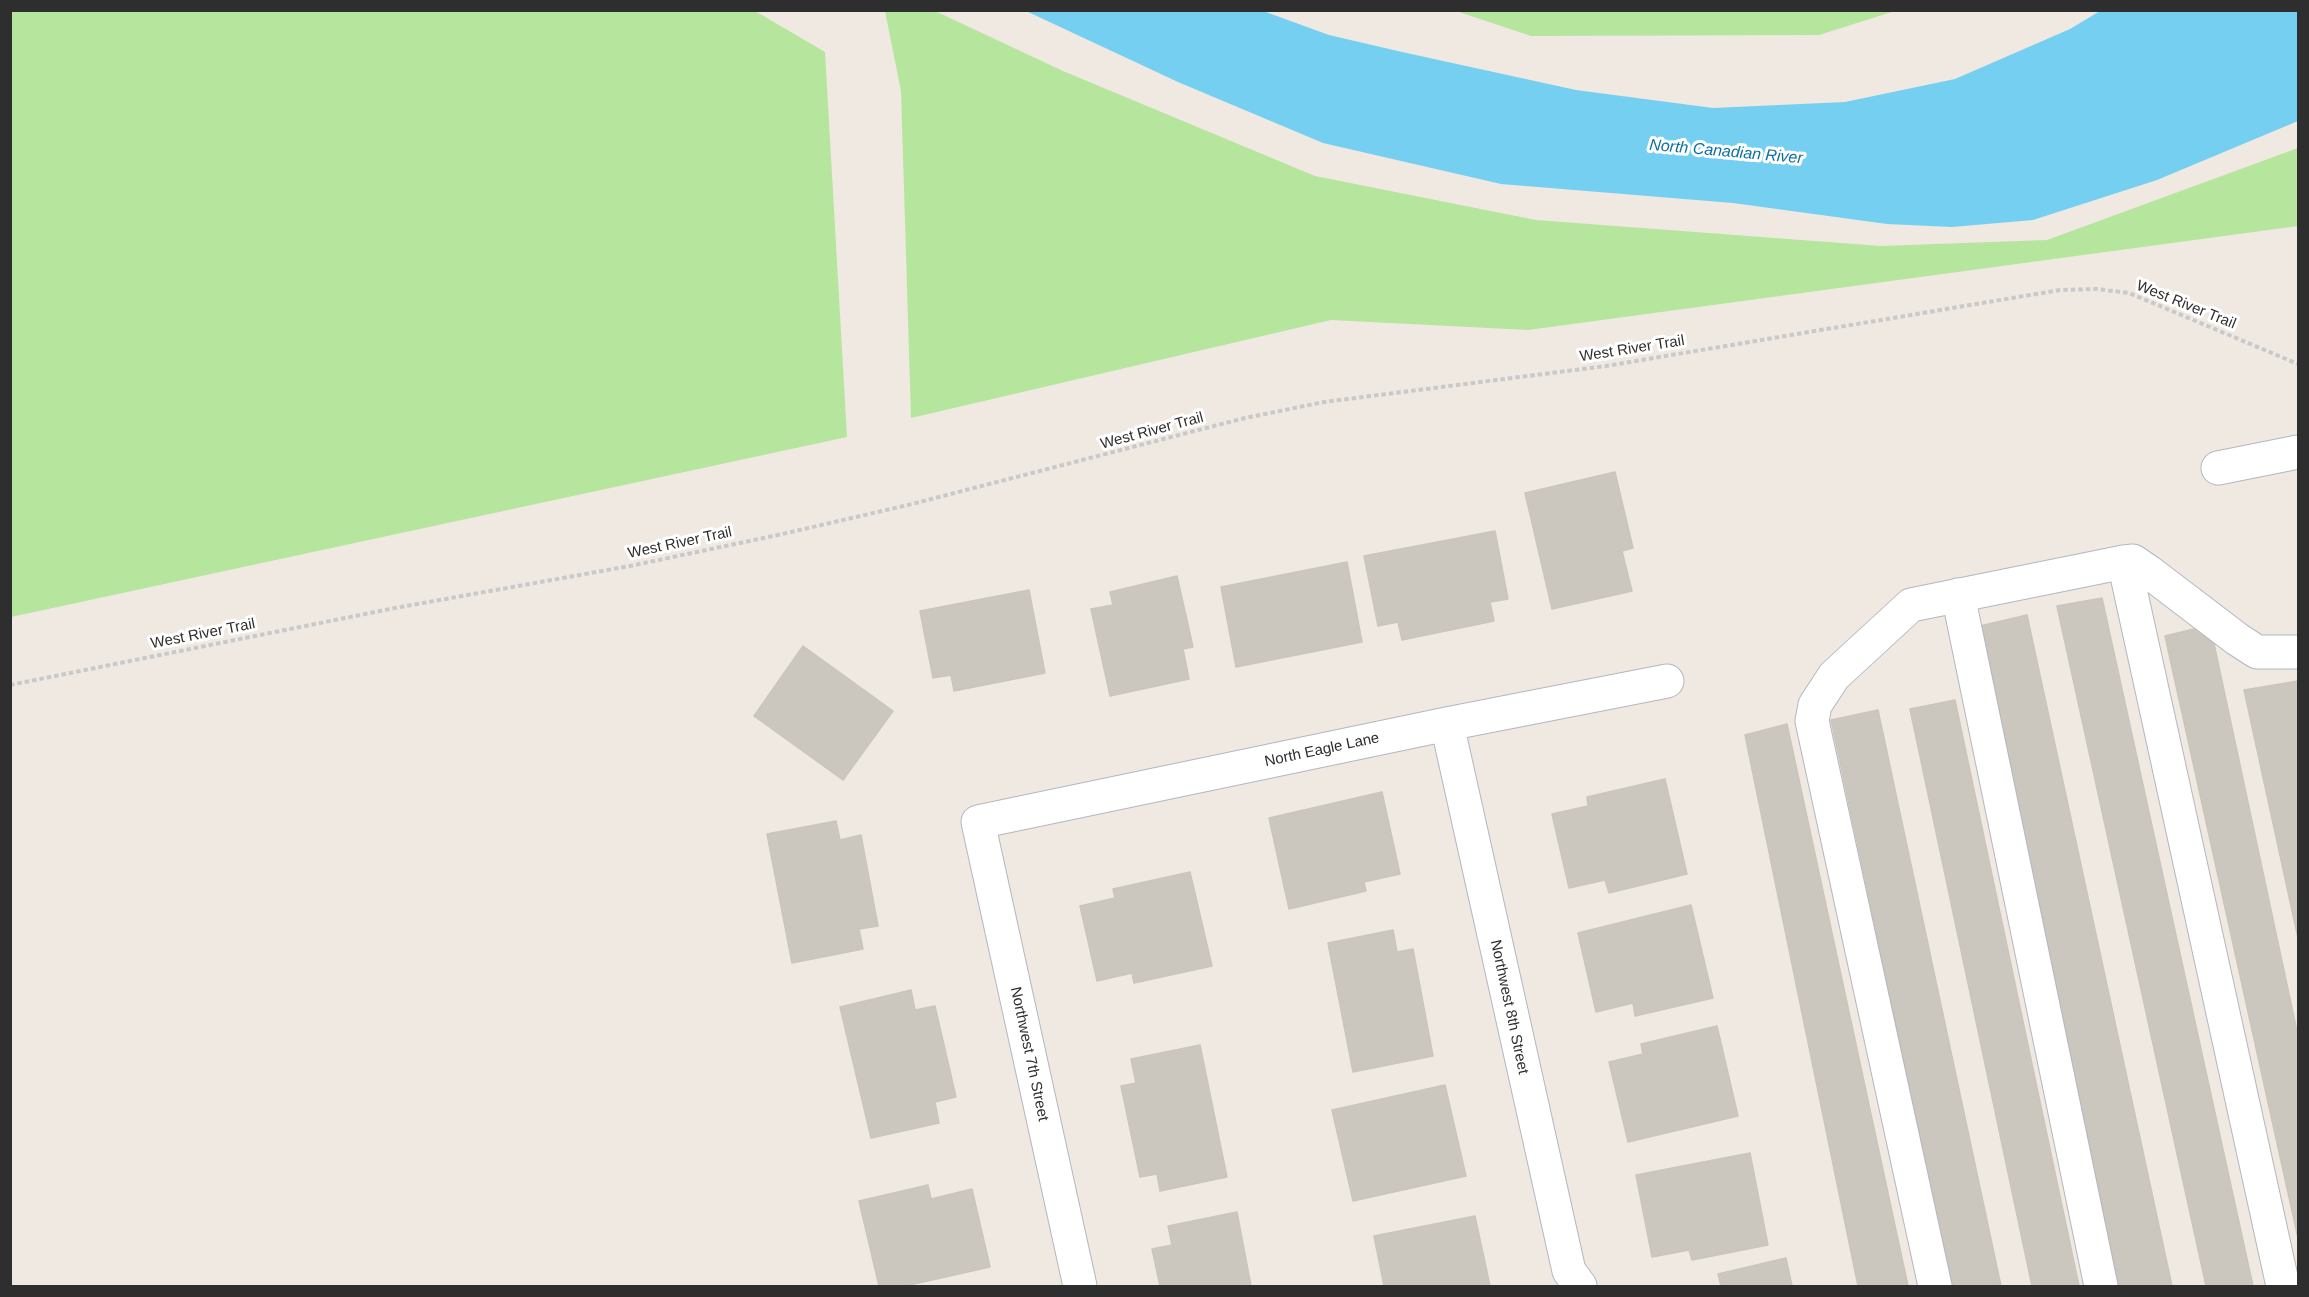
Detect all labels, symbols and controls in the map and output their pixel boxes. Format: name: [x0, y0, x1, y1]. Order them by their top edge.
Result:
water label: North Canadian River: [1649, 136, 1803, 168]
street label: West River Trail: [2134, 277, 2238, 333]
street label: West River Trail: [1578, 332, 1686, 366]
street label: West River Trail: [1099, 409, 1205, 453]
street label: West River Trail: [626, 523, 734, 563]
street label: West River Trail: [149, 615, 257, 653]
street label: North Eagle Lane: [1263, 729, 1381, 771]
street label: Northwest 8th Street: [1486, 938, 1532, 1076]
street label: Northwest 7th Street: [1006, 985, 1052, 1123]

